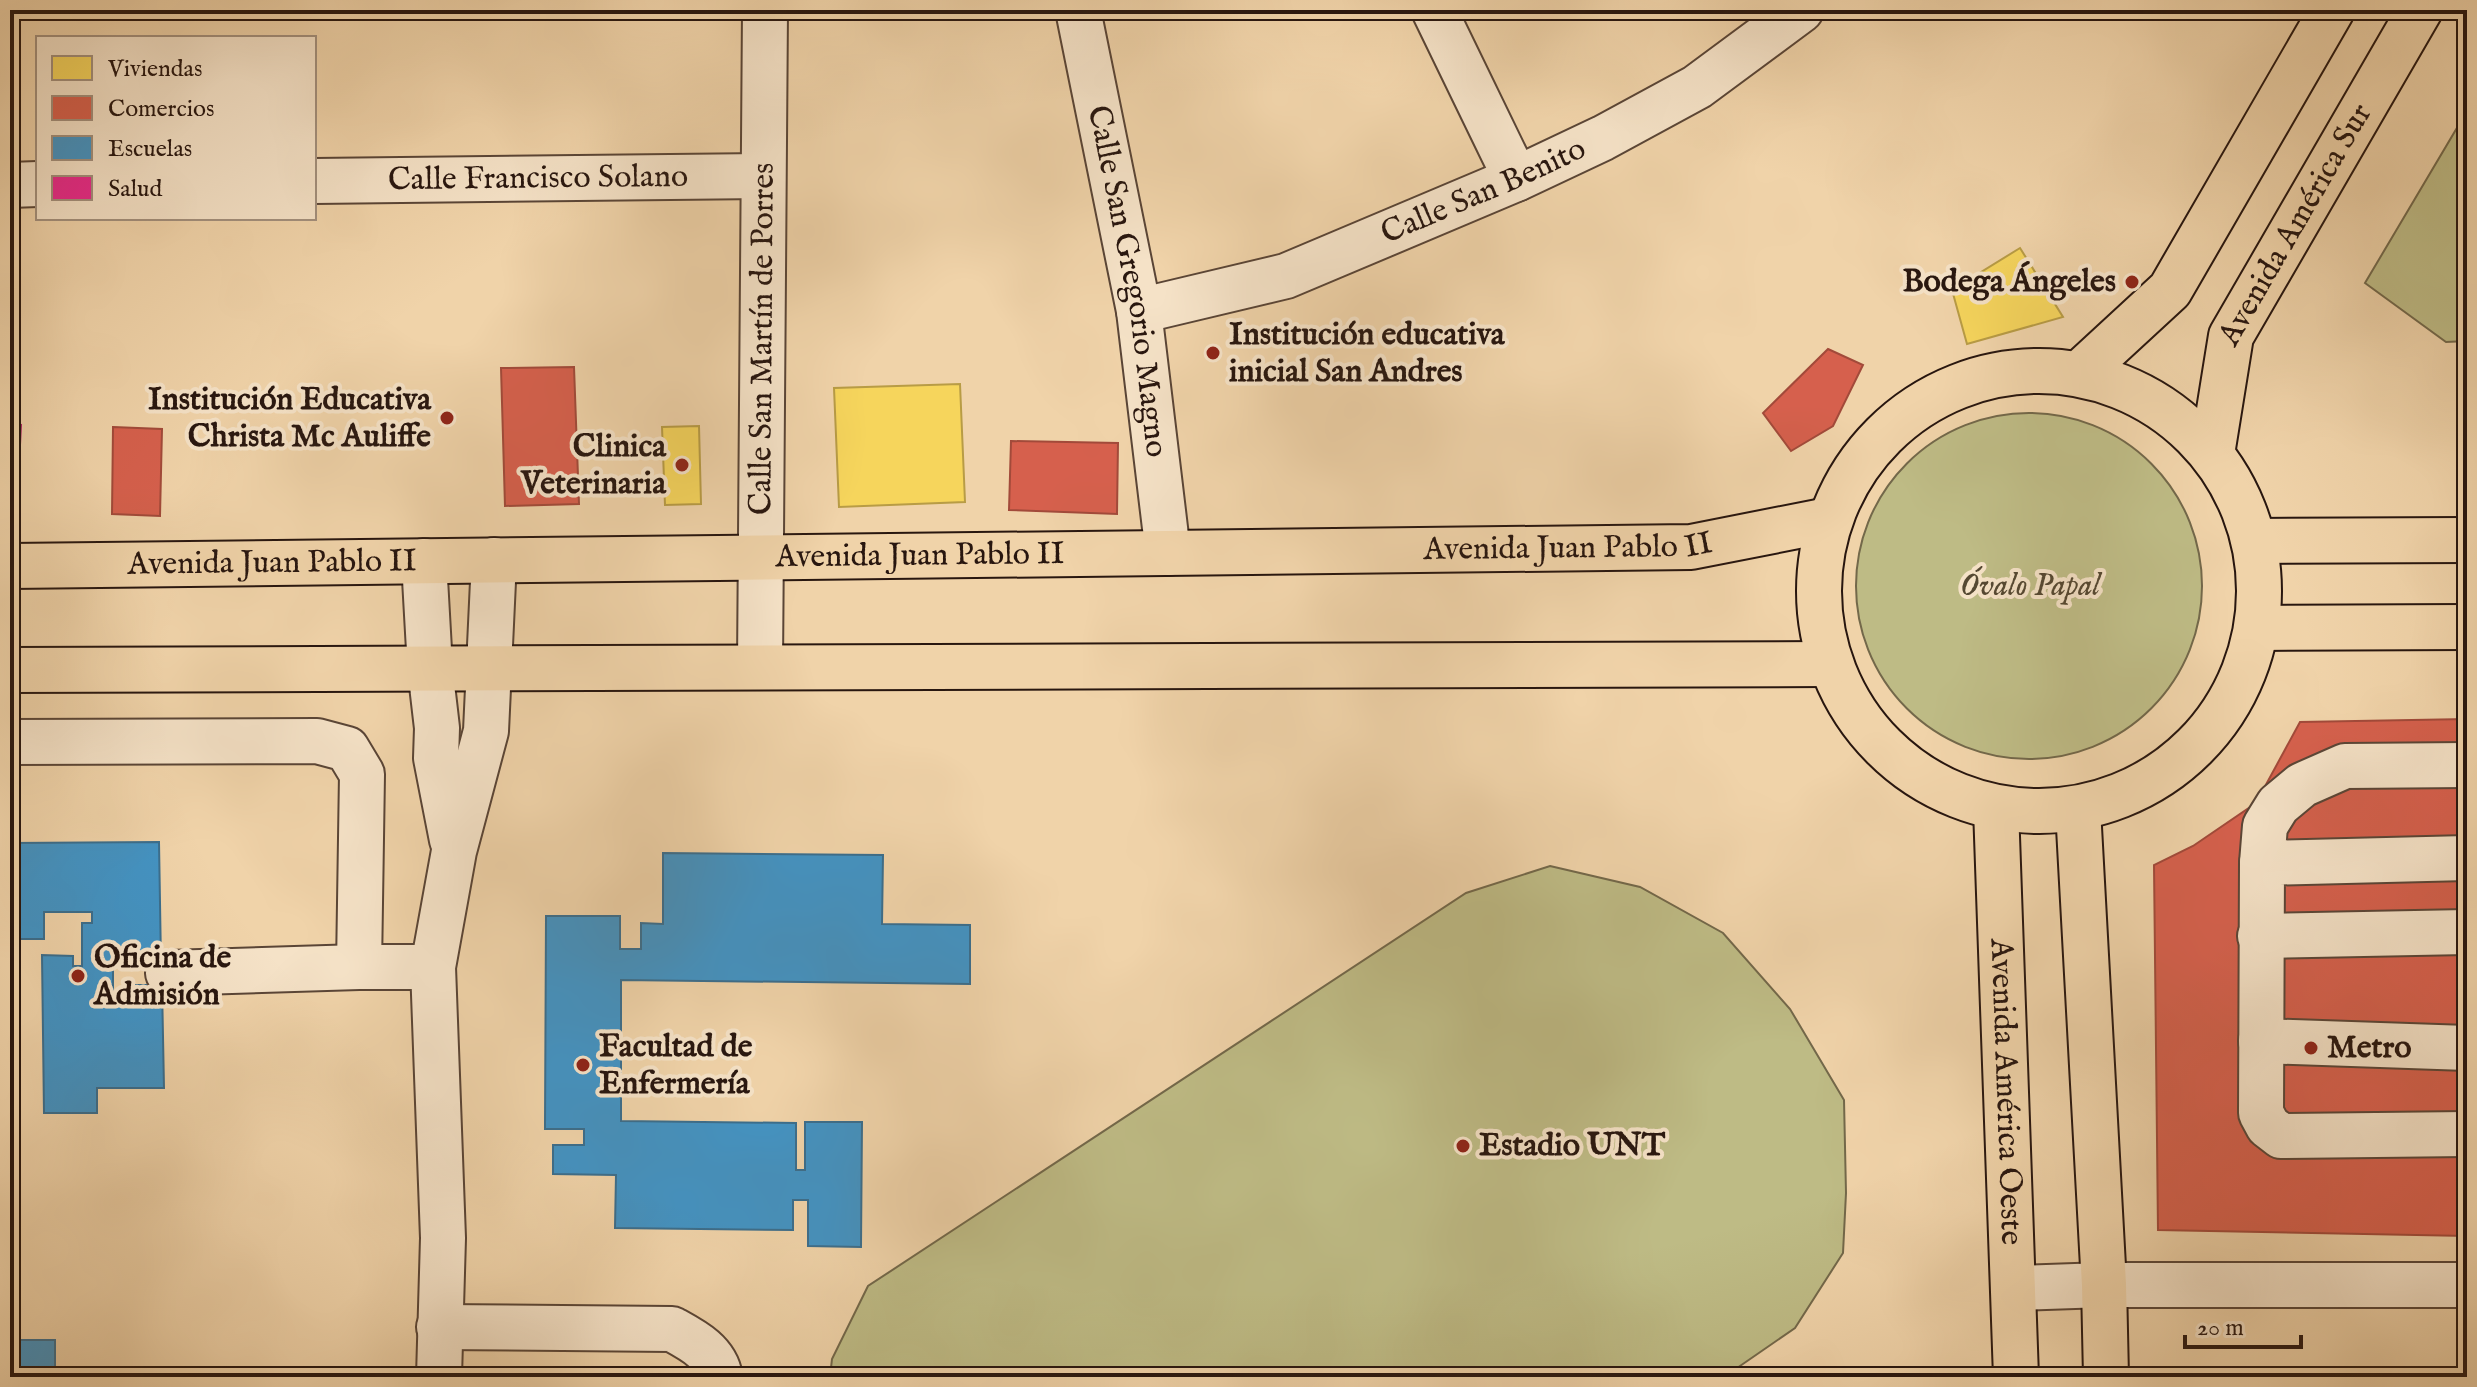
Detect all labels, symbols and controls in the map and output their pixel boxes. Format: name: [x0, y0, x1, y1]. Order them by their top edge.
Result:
legend: [36, 36, 316, 220]
text: Viviendas: [107, 54, 202, 85]
text: Comercios: [108, 94, 214, 125]
street label: Avenida América Sur: [2209, 96, 2382, 354]
street label: Calle San Gregorio Magno: [1077, 102, 1177, 459]
street label: Calle San Benito: [1375, 128, 1593, 254]
text: Escuelas: [108, 134, 192, 165]
street label: Calle Francisco Solano: [388, 156, 688, 201]
street label: Calle San Martín de Porres: [741, 163, 784, 515]
text: Salud: [108, 174, 163, 205]
place label: Bodega Ángeles: [1902, 260, 2116, 303]
marker: Bodega Ángeles: [2123, 273, 2141, 291]
place label: Institución educativa inicial San Andres: [1229, 315, 1506, 393]
marker: Institución educativa inicial San Andres: [1204, 344, 1222, 362]
place label: Institución Educativa Christa Mc Auliffe: [148, 380, 432, 458]
marker: Institución Educativa Christa Mc Auliffe: [438, 409, 456, 427]
place label: Clinica Veterinaria: [520, 427, 667, 505]
marker: Clinica Veterinaria: [673, 456, 691, 474]
street label: Avenida Juan Pablo II: [1422, 523, 1716, 571]
street label: Avenida Juan Pablo II: [774, 534, 1065, 578]
street label: Avenida Juan Pablo II: [126, 541, 417, 585]
park label: Óvalo Papal: [1960, 566, 2103, 607]
street label: Avenida América Oeste: [1980, 937, 2032, 1246]
place label: Oficina de Admisión: [92, 938, 231, 1016]
marker: Oficina de Admisión: [69, 967, 87, 985]
place label: Facultad de Enfermería: [599, 1027, 753, 1105]
place label: Metro: [2327, 1028, 2411, 1069]
marker: Metro: [2302, 1039, 2320, 1057]
marker: Facultad de Enfermería: [574, 1056, 592, 1074]
place label: Estadio UNT: [1479, 1126, 1666, 1167]
marker: Estadio UNT: [1454, 1137, 1472, 1155]
scale bar: [2185, 1299, 2301, 1349]
text: 20 m: [2197, 1313, 2244, 1344]

